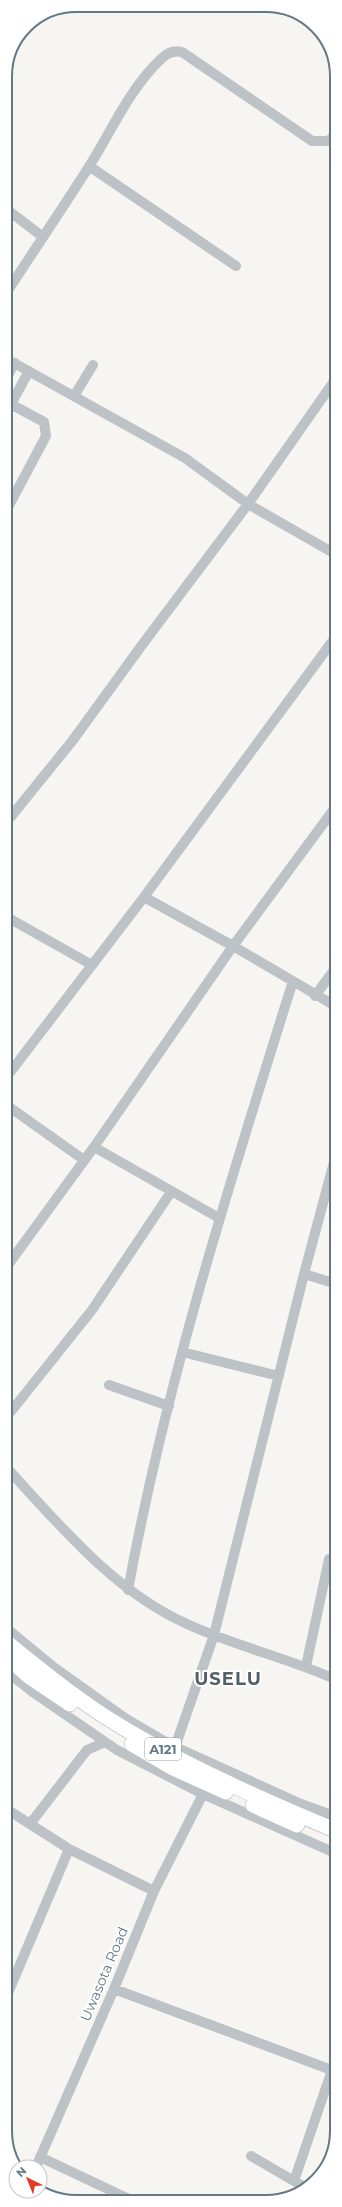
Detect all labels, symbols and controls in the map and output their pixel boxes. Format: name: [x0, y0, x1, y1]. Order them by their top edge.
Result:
district label: USELU: [194, 1668, 262, 1690]
road number: A121: [145, 1738, 181, 1760]
street label: Uwasota Road: [76, 1924, 132, 2024]
north arrow: [8, 2159, 48, 2199]
text: N: [13, 2164, 29, 2180]

